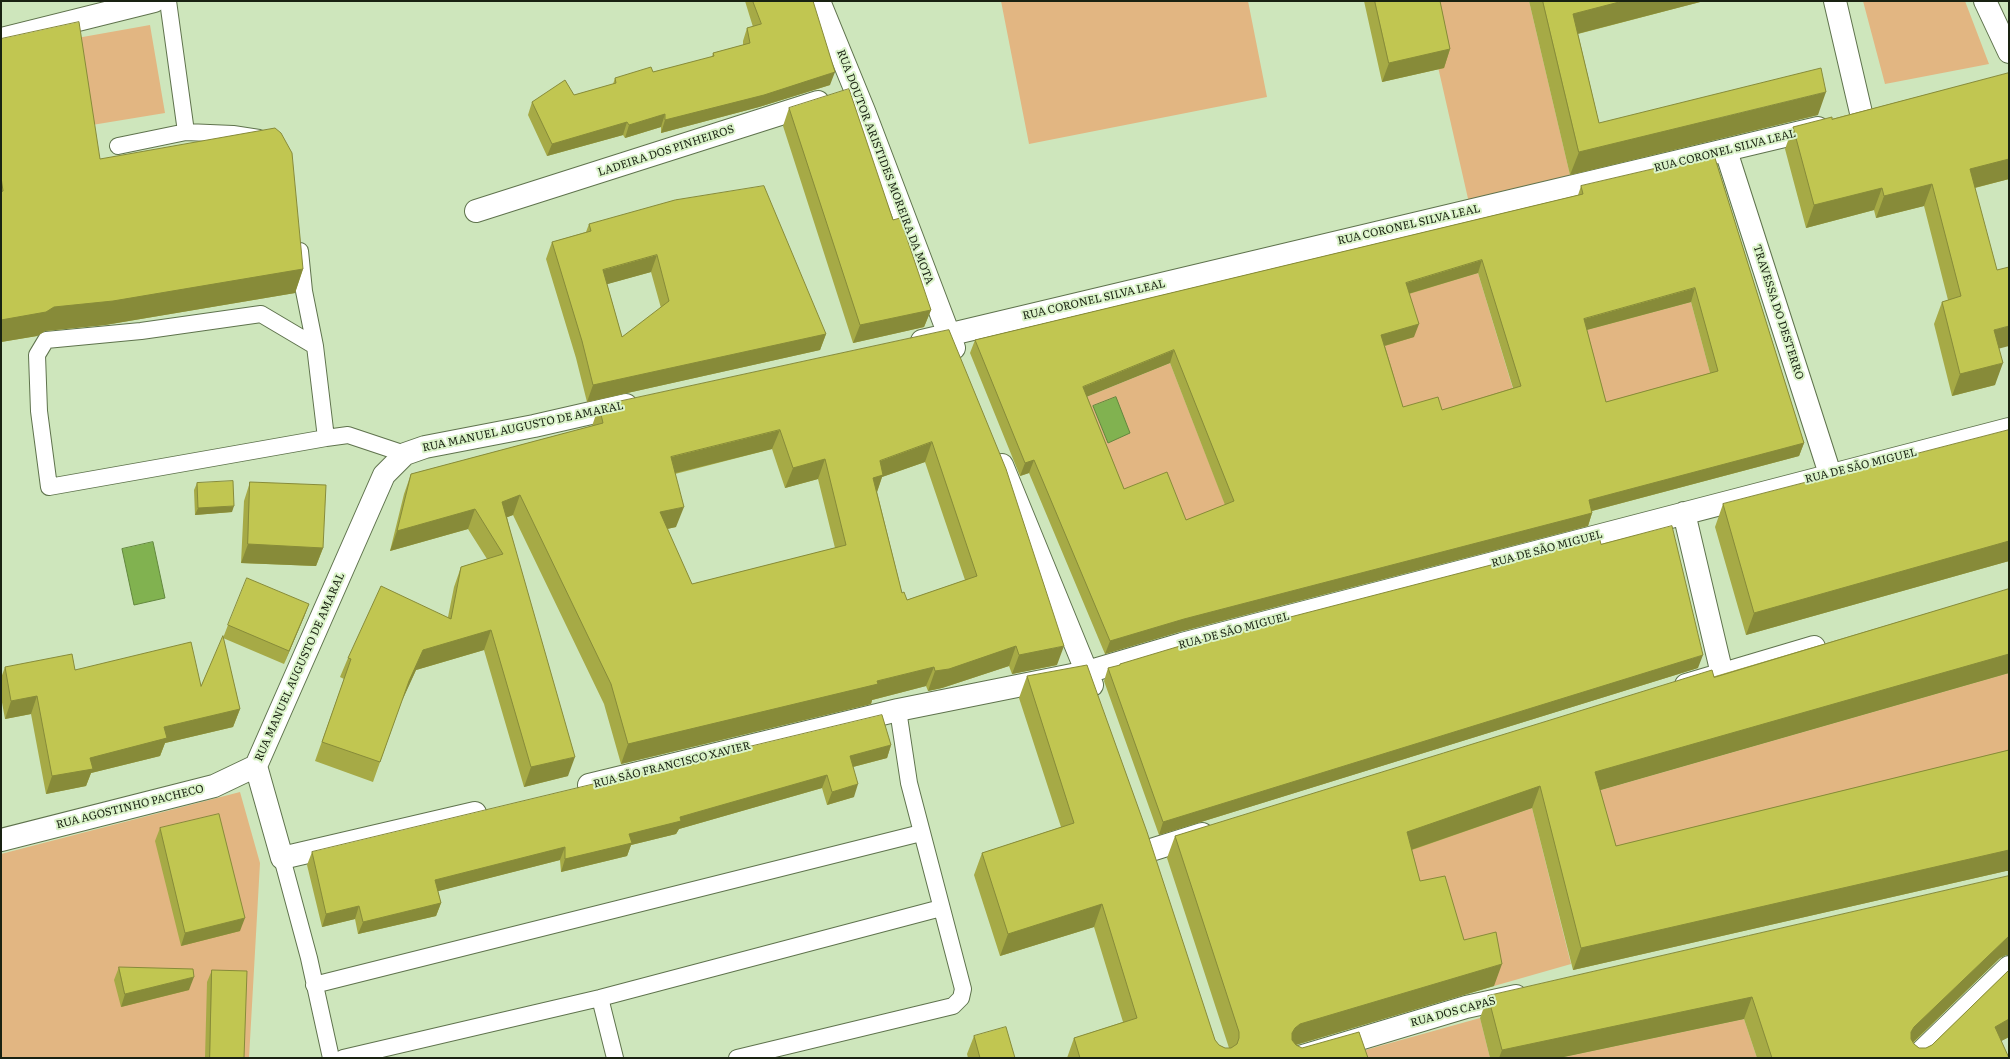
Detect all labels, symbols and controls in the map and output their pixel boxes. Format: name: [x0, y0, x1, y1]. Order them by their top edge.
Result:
street label: RUA DOUTOR ARISTIDES MOREIRA DA MOTA: [834, 48, 936, 286]
street label: LADEIRA DOS PINHEIROS: [596, 123, 736, 179]
street label: RUA CORONEL SILVA LEAL: [1653, 127, 1797, 175]
street label: RUA CORONEL SILVA LEAL: [1336, 202, 1482, 248]
street label: TRAVESSA DO DESTERRO: [1750, 243, 1806, 381]
street label: RUA CORONEL SILVA LEAL: [1021, 277, 1167, 323]
street label: RUA MANUEL AUGUSTO DE AMARAL: [421, 399, 625, 455]
street label: RUA DE SÃO MIGUEL: [1804, 446, 1918, 486]
street label: RUA DE SÃO MIGUEL: [1490, 528, 1604, 570]
street label: RUA MANUEL AUGUSTO DE AMARAL: [252, 571, 348, 763]
street label: RUA DE SÃO MIGUEL: [1177, 610, 1291, 652]
street label: RUA SÃO FRANCISCO XAVIER: [592, 739, 752, 791]
street label: RUA AGOSTINHO PACHECO: [55, 782, 205, 832]
street label: RUA DOS CAPAS: [1409, 994, 1497, 1030]

